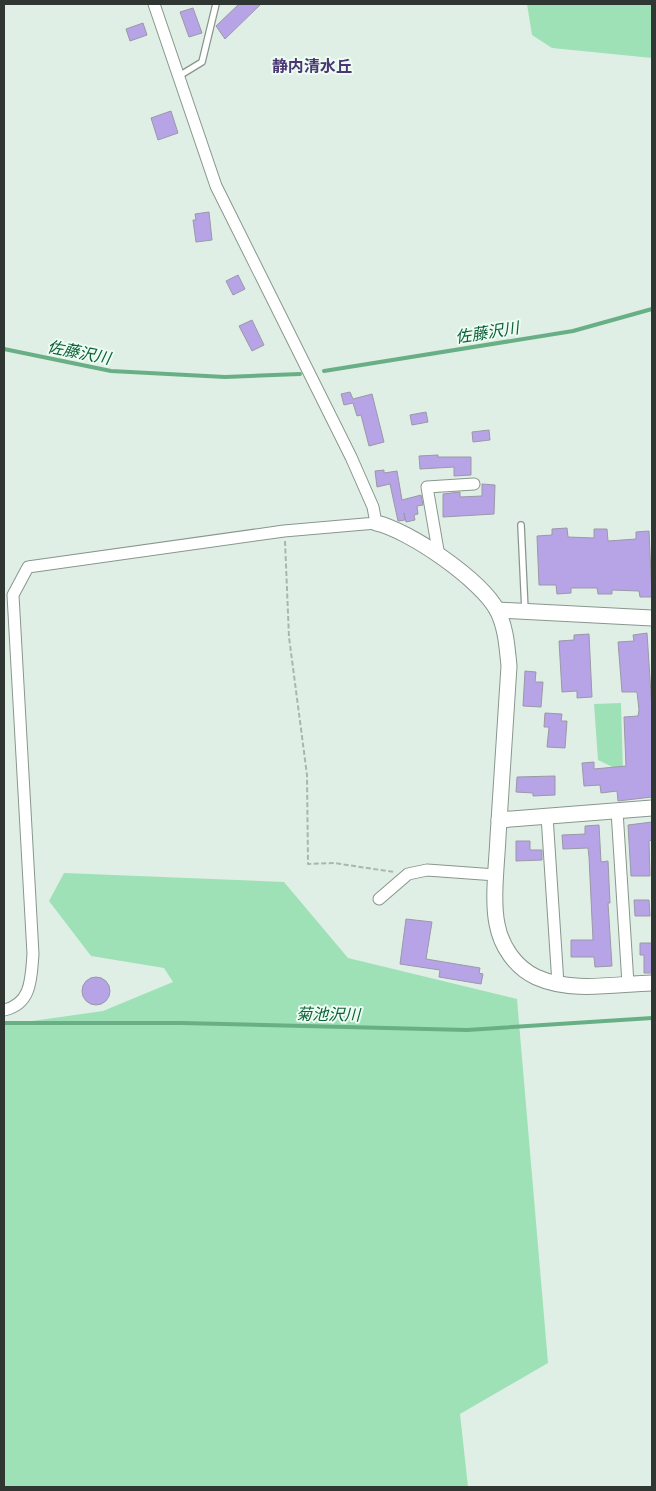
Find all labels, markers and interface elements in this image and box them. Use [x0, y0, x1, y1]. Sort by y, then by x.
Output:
district label: 静内清水丘 [272, 55, 352, 77]
water label: 佐藤沢川 [454, 316, 522, 348]
water label: 佐藤沢川 [45, 335, 114, 369]
water label: 菊池沢川 [296, 1002, 362, 1026]

